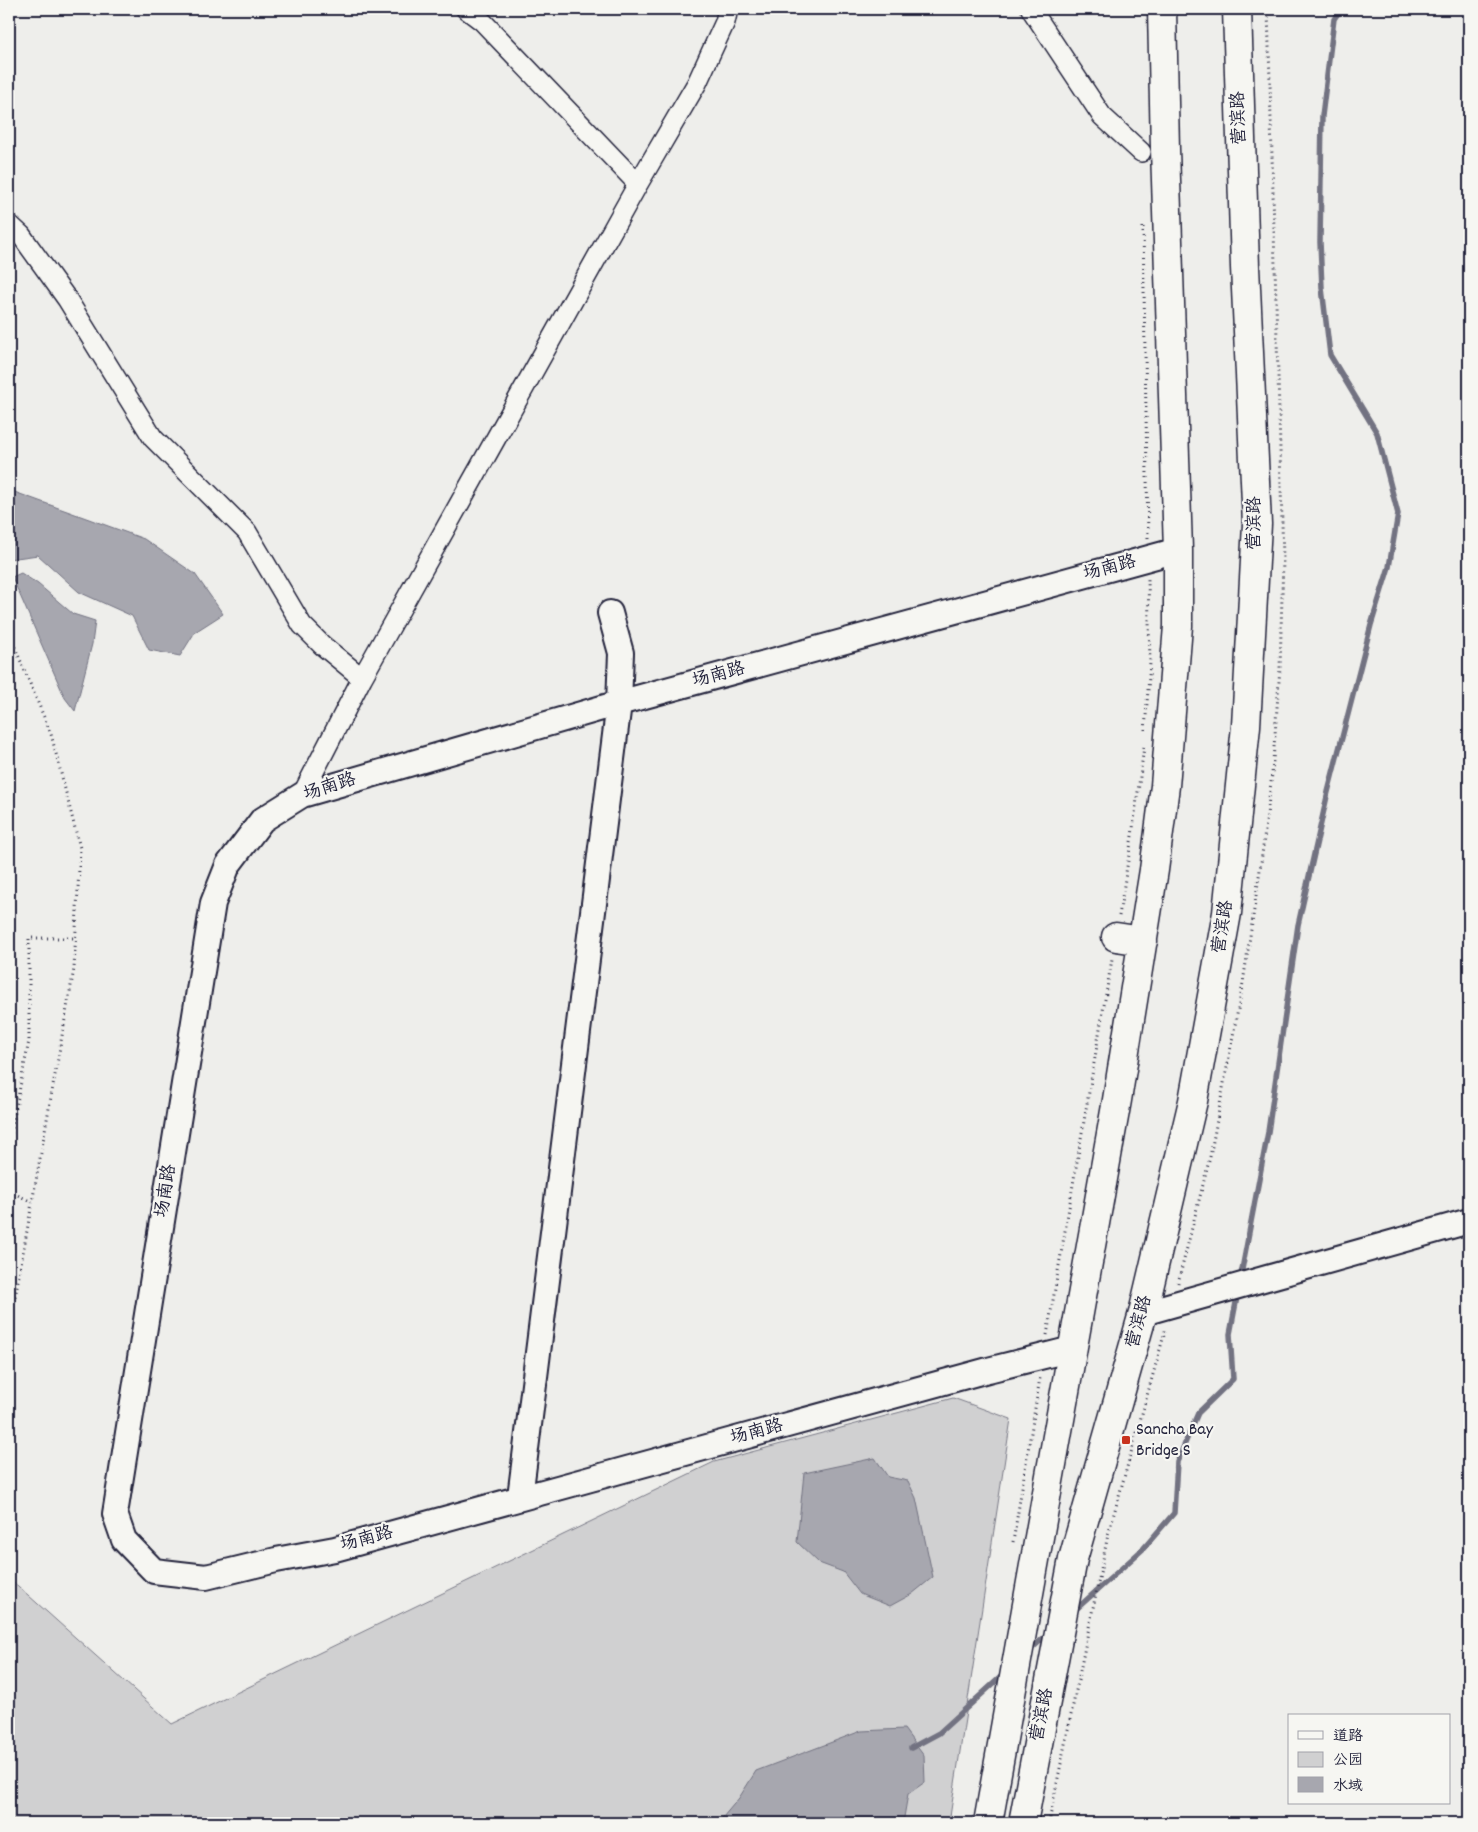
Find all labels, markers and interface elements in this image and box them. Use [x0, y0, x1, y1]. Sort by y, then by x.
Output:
street label: 营滨路 [1227, 91, 1253, 145]
street label: 营滨路 [1243, 496, 1268, 550]
street label: 场南路 [1081, 550, 1139, 588]
street label: 场南路 [690, 657, 748, 695]
street label: 场南路 [300, 768, 360, 808]
street label: 营滨路 [1207, 898, 1241, 956]
street label: 场南路 [150, 1162, 184, 1220]
street label: 营滨路 [1121, 1293, 1159, 1351]
street label: 场南路 [728, 1414, 786, 1452]
place label: Sancha Bay Bridge S [1136, 1418, 1214, 1464]
marker: Sancha Bay Bridge S [1120, 1434, 1132, 1446]
street label: 场南路 [338, 1521, 396, 1559]
street label: 营滨路 [1026, 1686, 1060, 1744]
legend [1288, 1714, 1450, 1804]
text: 道路 [1333, 1726, 1363, 1748]
text: 公园 [1333, 1750, 1363, 1772]
text: 水域 [1333, 1776, 1363, 1798]

